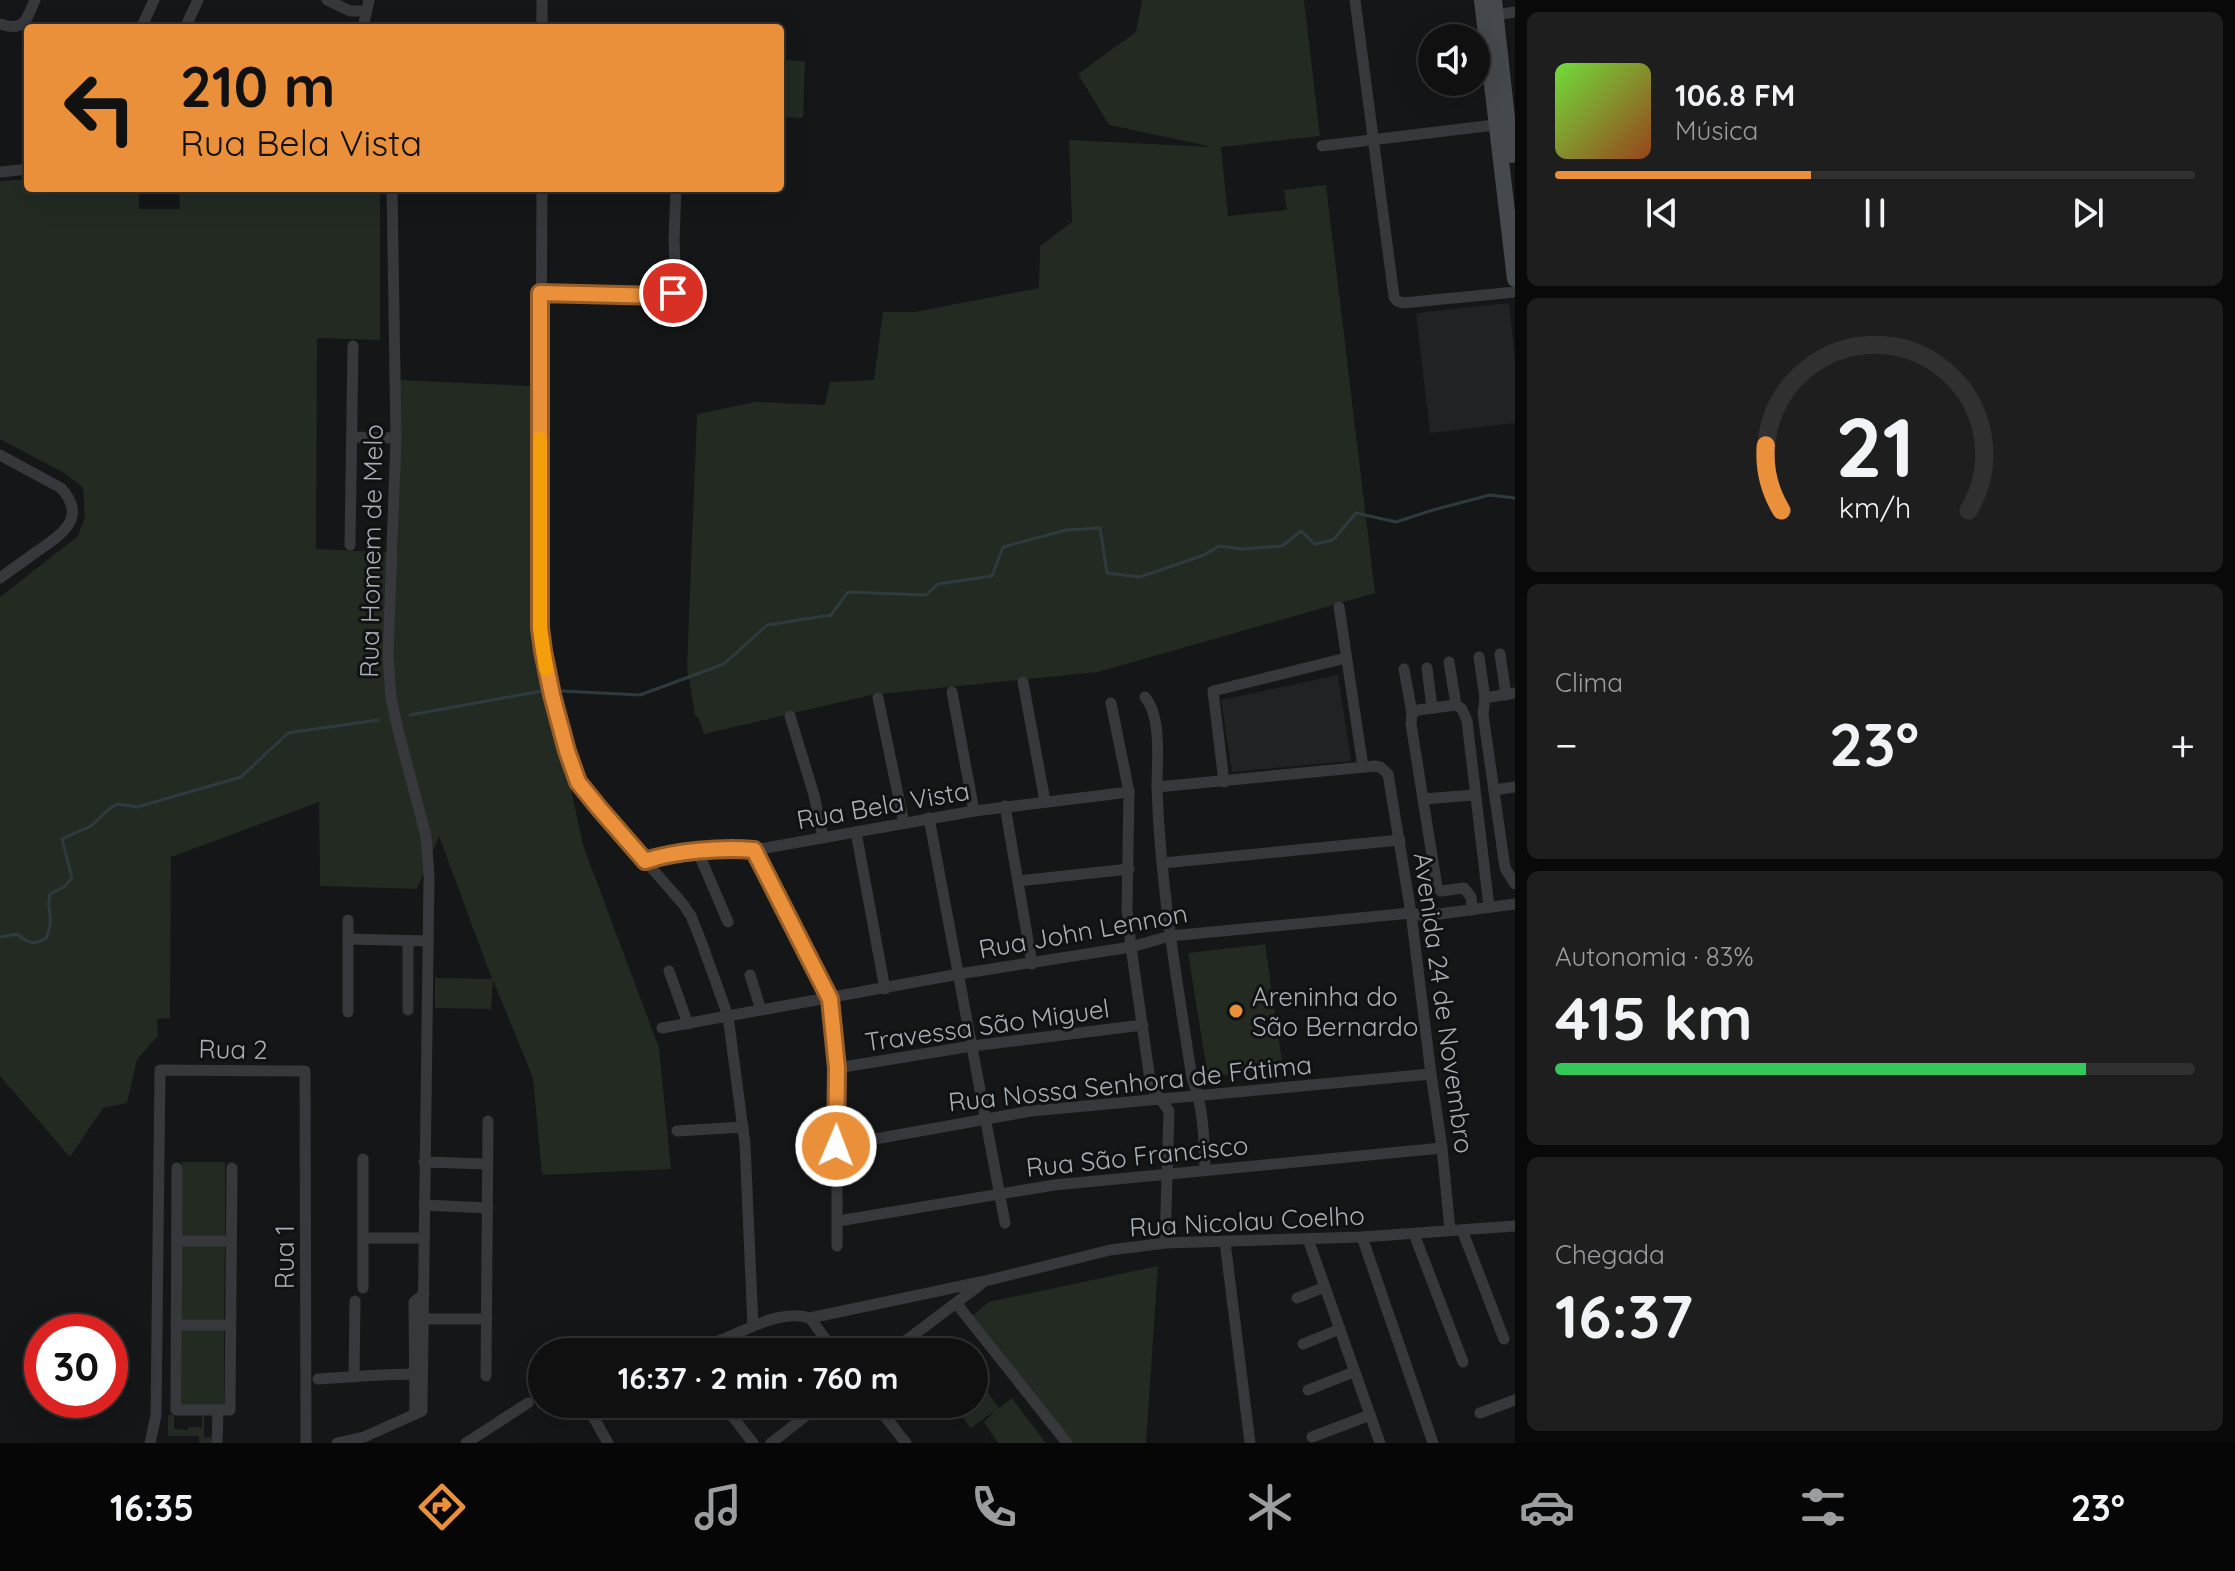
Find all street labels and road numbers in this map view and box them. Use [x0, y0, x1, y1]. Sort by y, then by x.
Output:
street label: Rua Homem de Melo [352, 424, 390, 678]
street label: Rua Bela Vista [794, 774, 972, 836]
street label: Avenida 24 de Novembro [1407, 850, 1481, 1156]
street label: Rua John Lennon [976, 896, 1190, 966]
street label: Travessa São Miguel [863, 991, 1111, 1059]
street label: Rua 2 [198, 1032, 268, 1066]
street label: Rua Nossa Senhora de Fátima [946, 1047, 1314, 1119]
street label: Rua São Francisco [1024, 1128, 1250, 1184]
street label: Rua Nicolau Coelho [1128, 1198, 1366, 1244]
street label: Rua 1 [268, 1225, 301, 1289]

